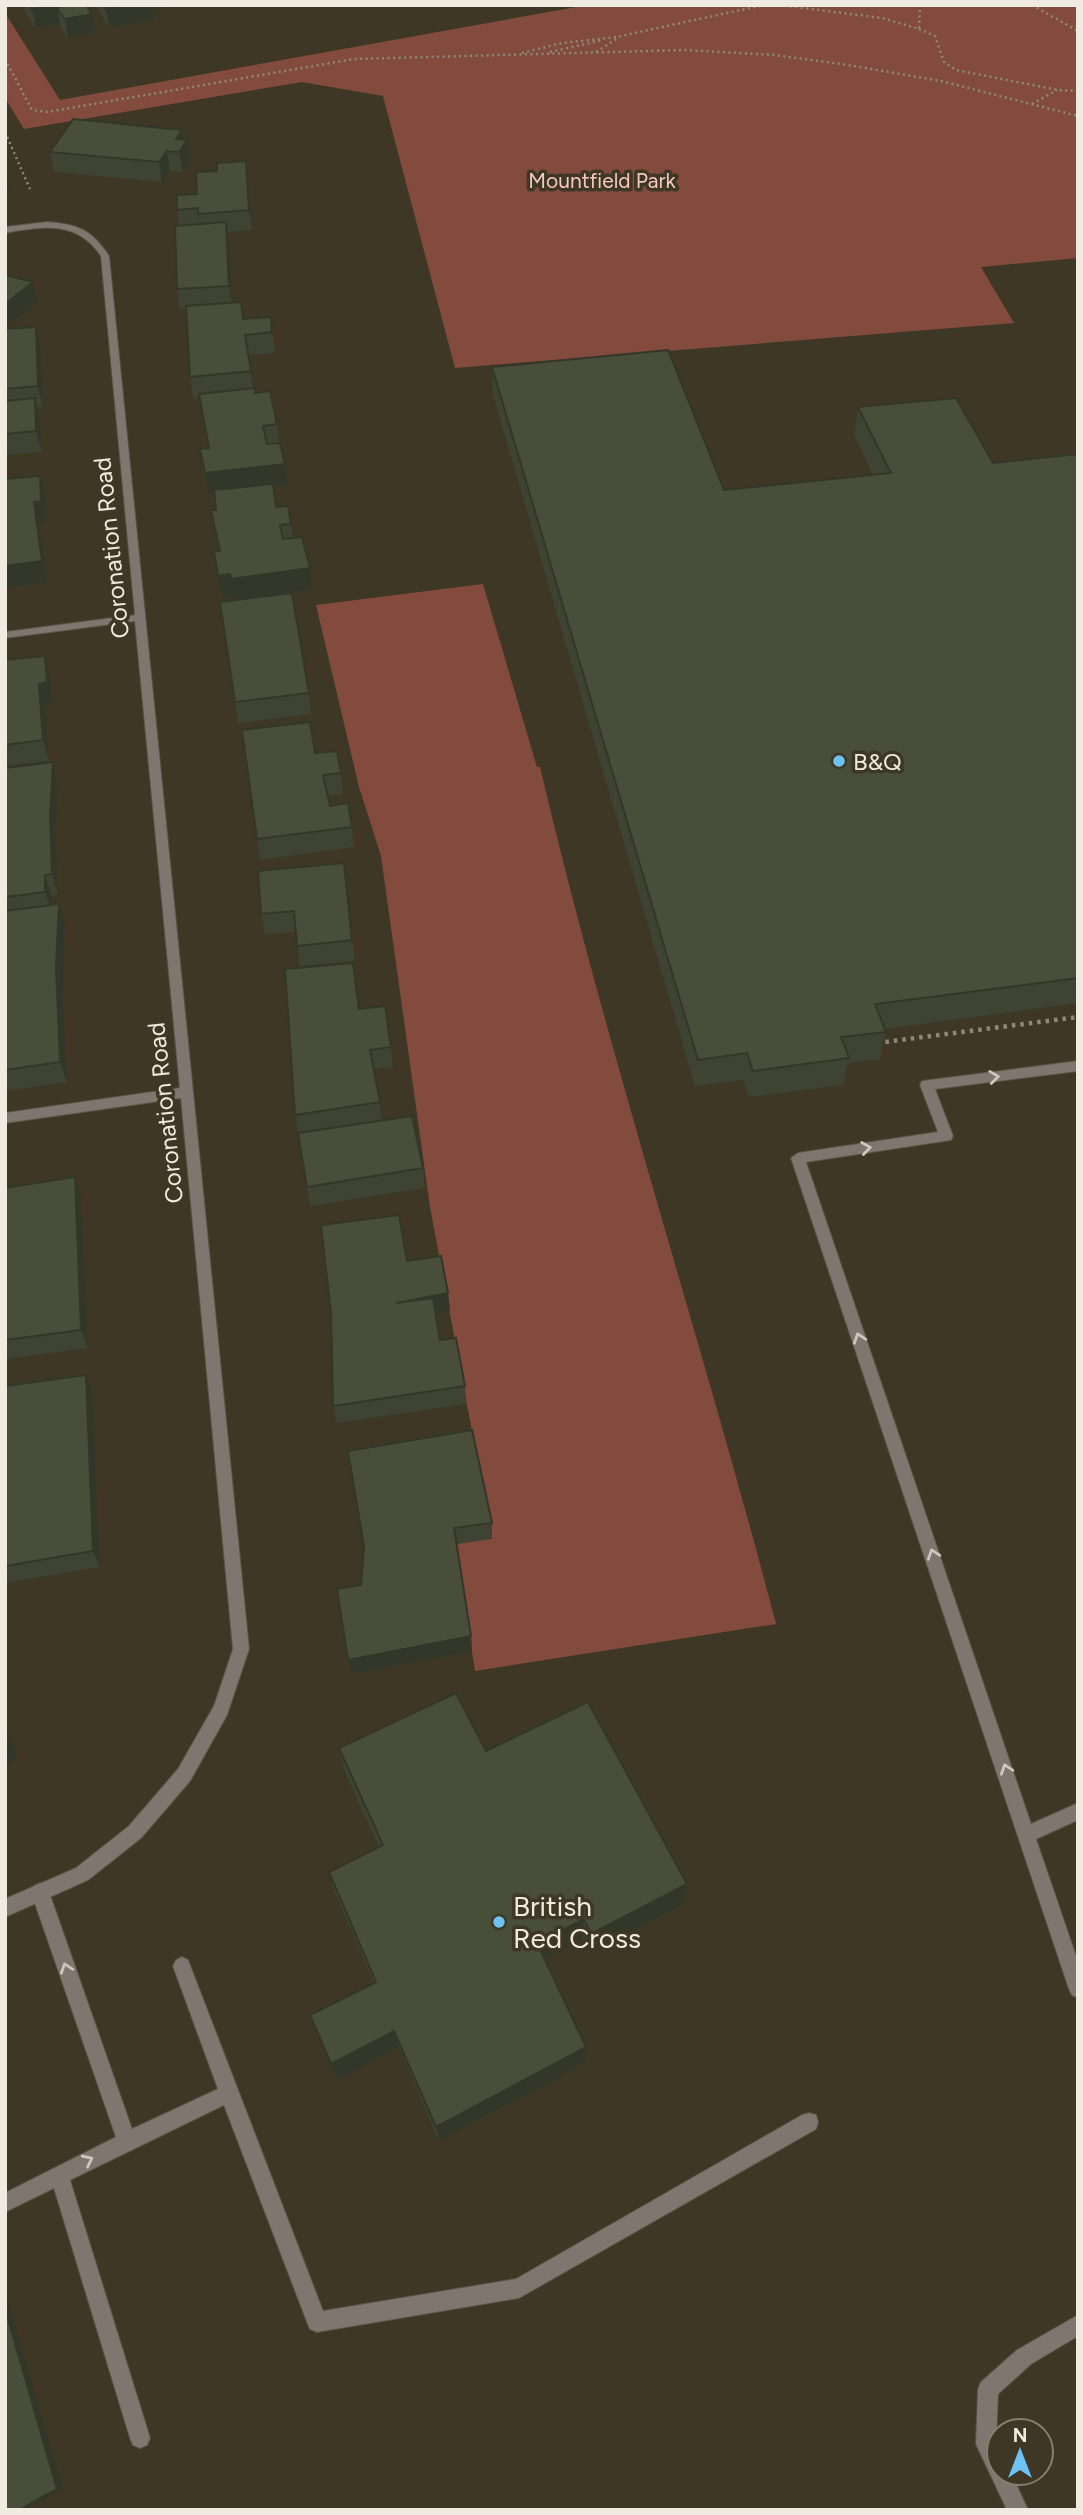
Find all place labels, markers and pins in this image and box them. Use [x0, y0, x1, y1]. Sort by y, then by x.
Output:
place label: B&Q [853, 747, 902, 776]
marker: B&Q [831, 753, 847, 769]
place label: British Red Cross [513, 1889, 641, 1955]
marker: British Red Cross [491, 1914, 507, 1930]

